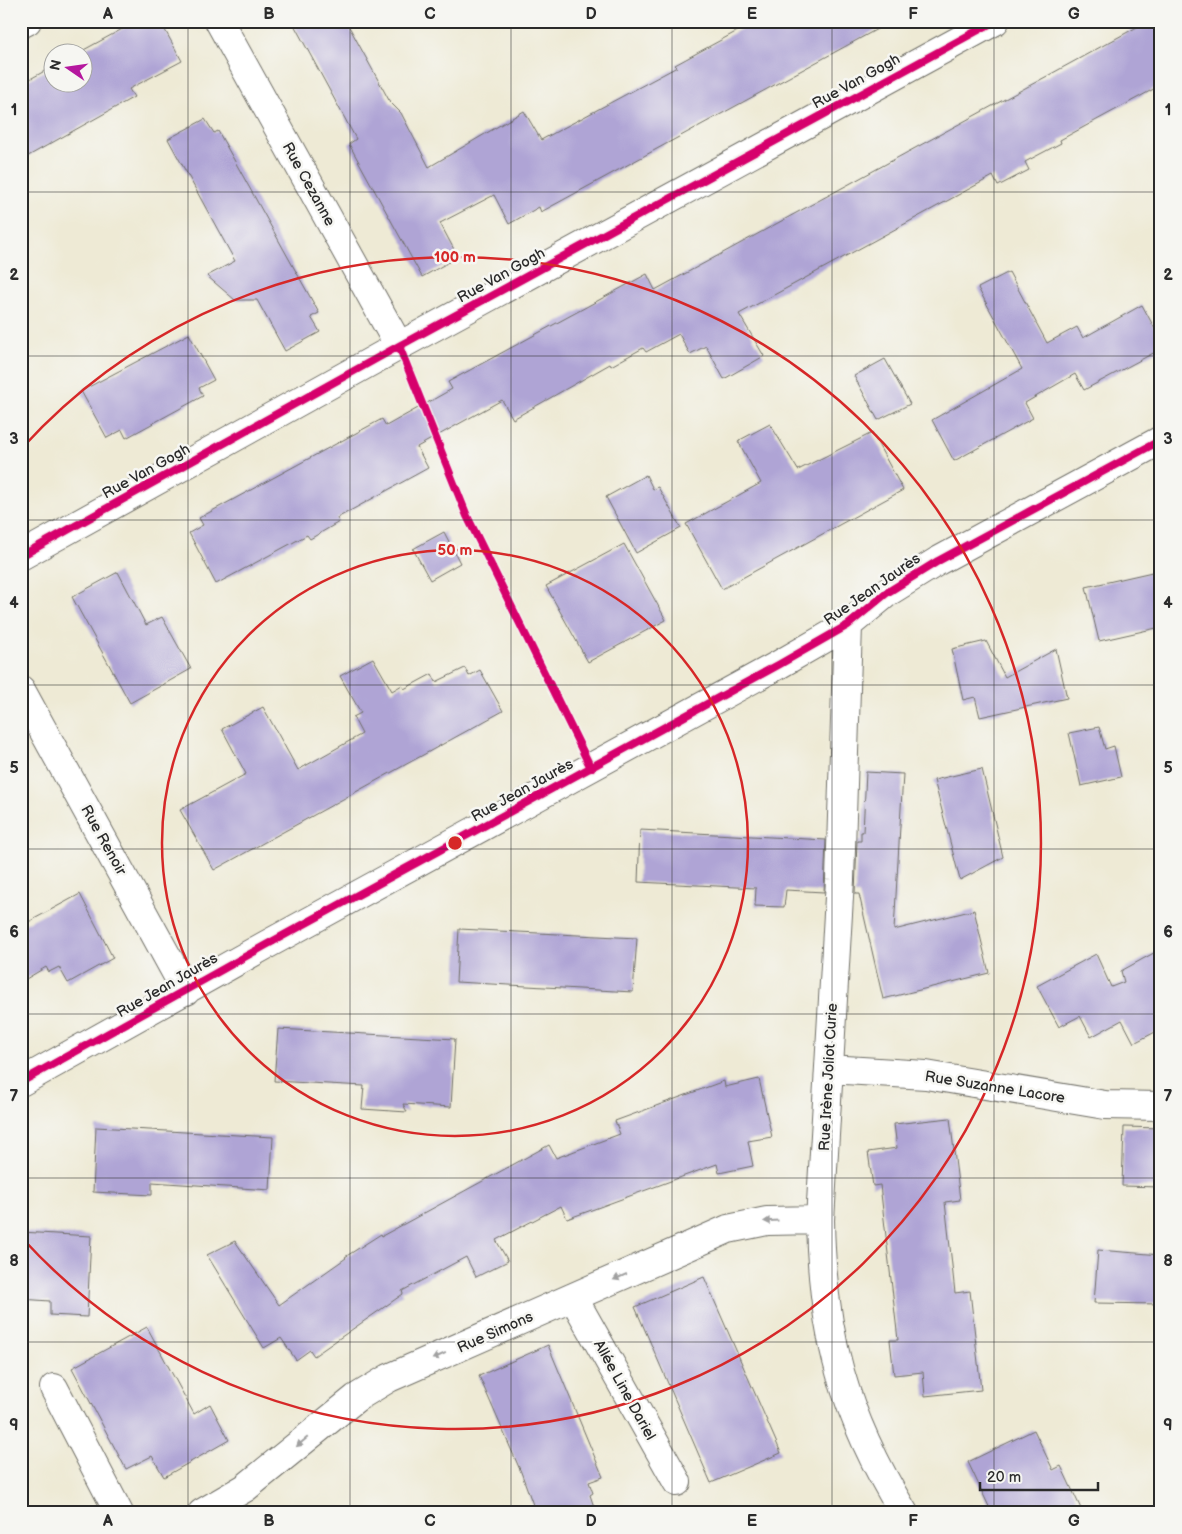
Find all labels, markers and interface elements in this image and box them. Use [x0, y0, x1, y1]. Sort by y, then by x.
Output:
text: A [102, 5, 113, 24]
text: B [263, 5, 275, 24]
text: C [424, 5, 436, 24]
text: D [585, 5, 597, 24]
text: E [747, 5, 757, 24]
text: F [908, 5, 918, 24]
text: G [1068, 5, 1080, 24]
north arrow [42, 42, 92, 92]
street label: Rue Van Gogh [809, 50, 903, 113]
text: N [46, 58, 65, 72]
text: 1 [11, 101, 17, 120]
text: 1 [1165, 101, 1171, 120]
street label: Rue Cezanne [278, 139, 339, 230]
street label: Rue Van Gogh [454, 244, 548, 307]
text: 100 m [434, 248, 476, 267]
text: 2 [9, 266, 19, 285]
text: 2 [1163, 266, 1173, 285]
text: 3 [9, 430, 19, 449]
text: 3 [1163, 430, 1173, 449]
street label: Rue Van Gogh [99, 440, 193, 503]
text: 50 m [438, 541, 473, 560]
street label: Rue Jean Jaurès [820, 549, 925, 630]
text: 4 [9, 594, 19, 613]
text: 4 [1163, 594, 1173, 613]
street label: Rue Jean Jaurès [468, 754, 577, 826]
text: 5 [9, 759, 19, 778]
text: 5 [1163, 759, 1173, 778]
street label: Rue Renoir [76, 802, 131, 879]
centre of rings [446, 834, 464, 852]
text: 6 [9, 923, 19, 942]
text: 6 [1163, 923, 1173, 942]
street label: Rue Jean Jaurès [113, 948, 222, 1022]
street label: Rue Irène Joliot Curie [815, 1002, 842, 1151]
street label: Rue Suzanne Lacore [923, 1067, 1066, 1108]
text: 7 [10, 1087, 19, 1106]
text: 7 [1164, 1087, 1173, 1106]
one-way arrow [763, 1218, 779, 1226]
text: 8 [9, 1252, 19, 1271]
text: 8 [1163, 1252, 1173, 1271]
one-way arrow [613, 1273, 627, 1281]
street label: Rue Simons [454, 1307, 537, 1358]
street label: Allée Line Dariel [589, 1337, 660, 1444]
one-way arrow [432, 1353, 446, 1361]
text: 9 [9, 1416, 19, 1435]
text: 9 [1163, 1416, 1173, 1435]
one-way arrow [296, 1436, 309, 1447]
scale bar [980, 1459, 1097, 1491]
text: 20 m [987, 1468, 1021, 1487]
text: A [102, 1512, 113, 1531]
text: B [263, 1512, 275, 1531]
text: C [424, 1512, 436, 1531]
text: D [585, 1512, 597, 1531]
text: E [747, 1512, 757, 1531]
text: F [908, 1512, 918, 1531]
text: G [1068, 1512, 1080, 1531]

